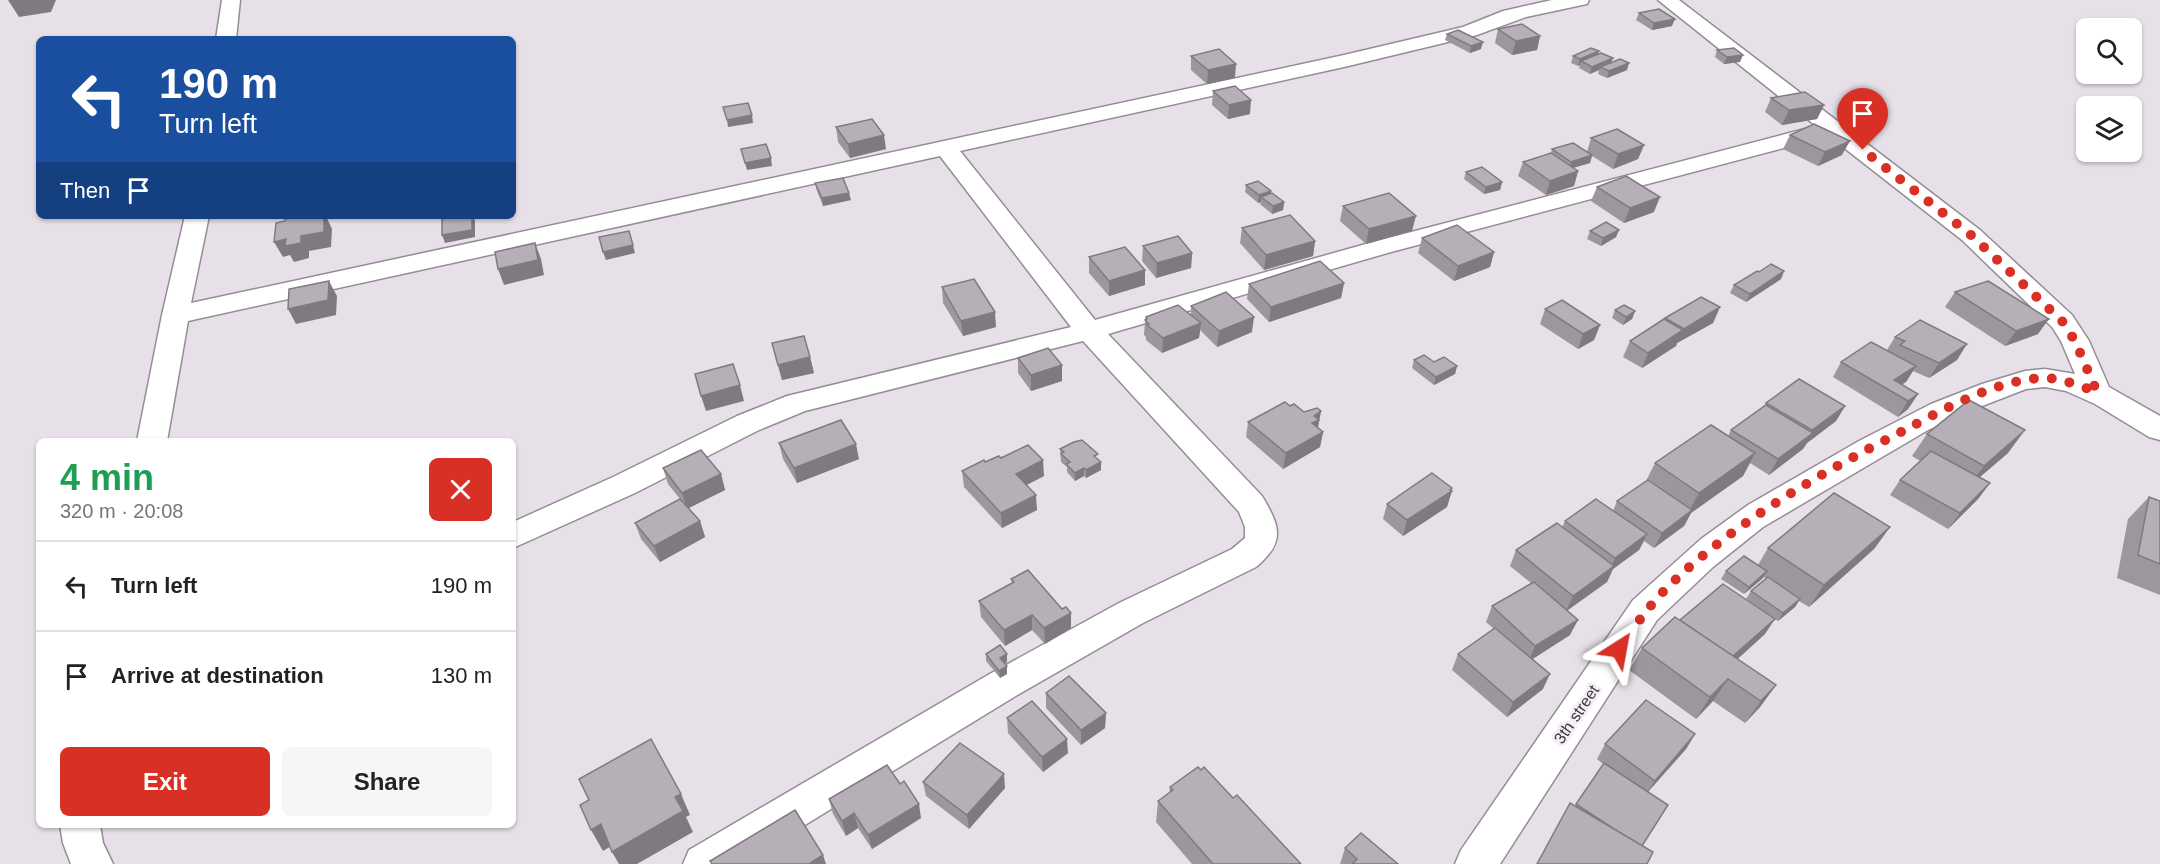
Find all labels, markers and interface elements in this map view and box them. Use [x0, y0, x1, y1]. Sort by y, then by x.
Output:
map controls [2076, 18, 2142, 162]
button: search [2076, 18, 2142, 84]
icon: left [60, 60, 138, 138]
text: 190 m [159, 60, 278, 107]
pin [1837, 88, 1888, 150]
button: layers [2076, 96, 2142, 162]
icon: arrive [1846, 97, 1879, 130]
text: Turn left [159, 109, 257, 139]
icon: arrive [122, 174, 155, 207]
text: Then [60, 178, 110, 203]
text: 4 min [60, 457, 154, 498]
button: close [429, 458, 492, 521]
text: 320 m · 20:08 [60, 500, 183, 522]
icon: left [60, 570, 93, 603]
text: Turn left [111, 573, 197, 598]
text: 190 m [431, 573, 492, 598]
position arrow [1587, 617, 1651, 681]
icon: arrive [60, 660, 93, 693]
text: Arrive at destination [111, 663, 324, 688]
text: 130 m [431, 663, 492, 688]
street label: 3th street [1551, 681, 1602, 747]
button: Exit [60, 747, 270, 816]
button: Share [282, 747, 492, 816]

